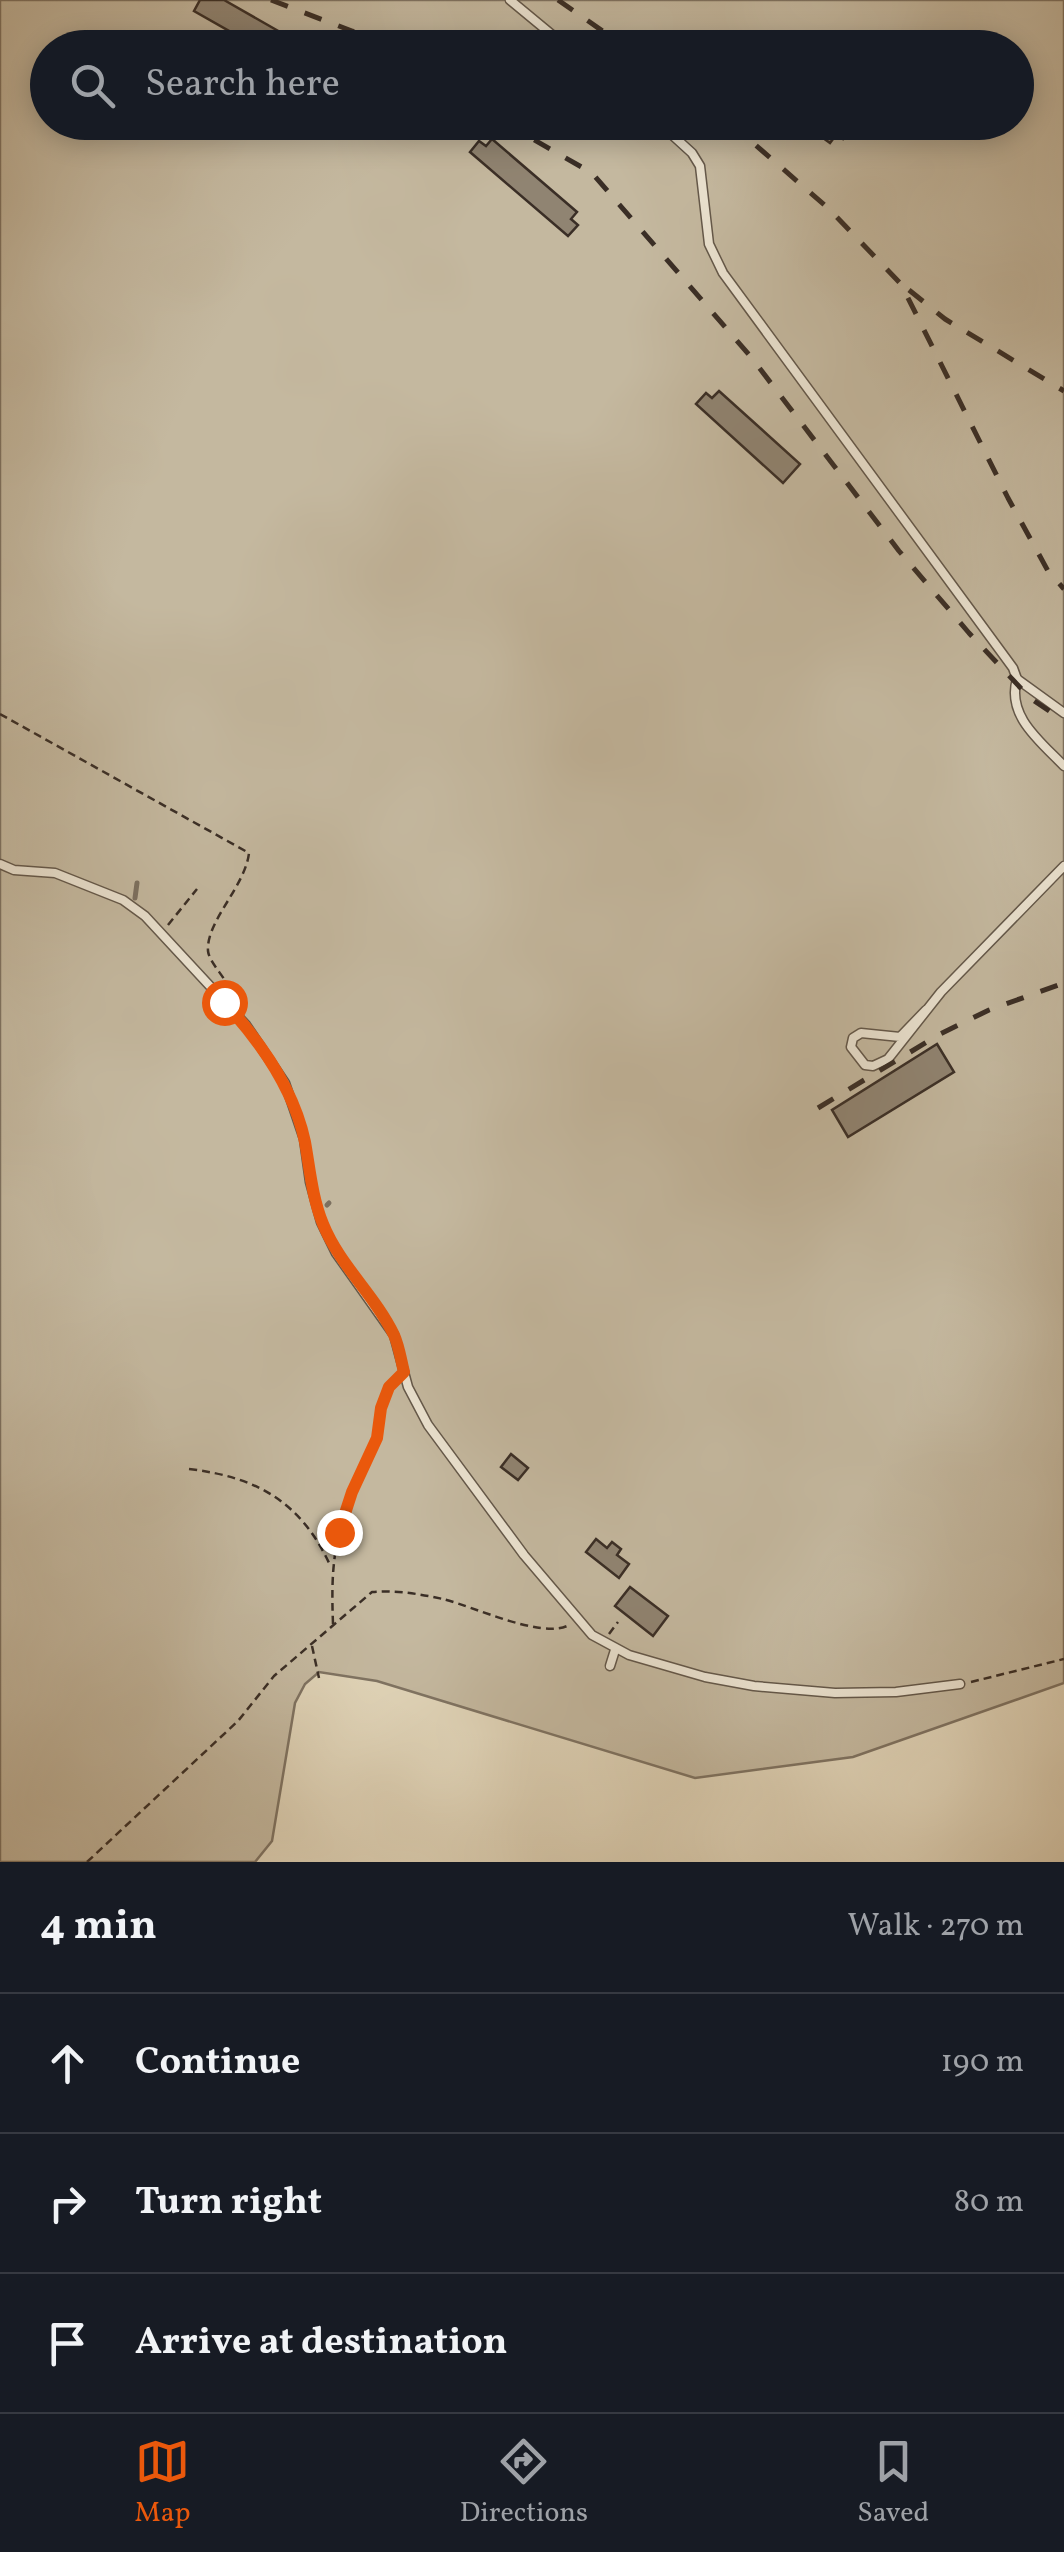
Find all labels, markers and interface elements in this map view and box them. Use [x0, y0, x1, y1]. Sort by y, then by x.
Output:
search box [30, 30, 1034, 140]
icon: search [65, 58, 120, 113]
text: Search here [145, 59, 340, 112]
route start [202, 980, 248, 1026]
route end [317, 1510, 363, 1556]
text: 4 min [40, 1898, 157, 1957]
text: Walk · 270 m [848, 1905, 1024, 1949]
icon: ahead [40, 2036, 95, 2091]
text: Continue [135, 2037, 300, 2090]
text: 190 m [940, 2041, 1024, 2085]
icon: right [40, 2176, 95, 2231]
text: Turn right [135, 2177, 322, 2230]
text: 80 m [954, 2181, 1024, 2225]
icon: arrive [40, 2316, 95, 2371]
text: Arrive at destination [135, 2317, 508, 2370]
tab: Map [135, 2434, 191, 2533]
tab: Directions [460, 2434, 588, 2533]
tab: Saved [857, 2434, 929, 2533]

